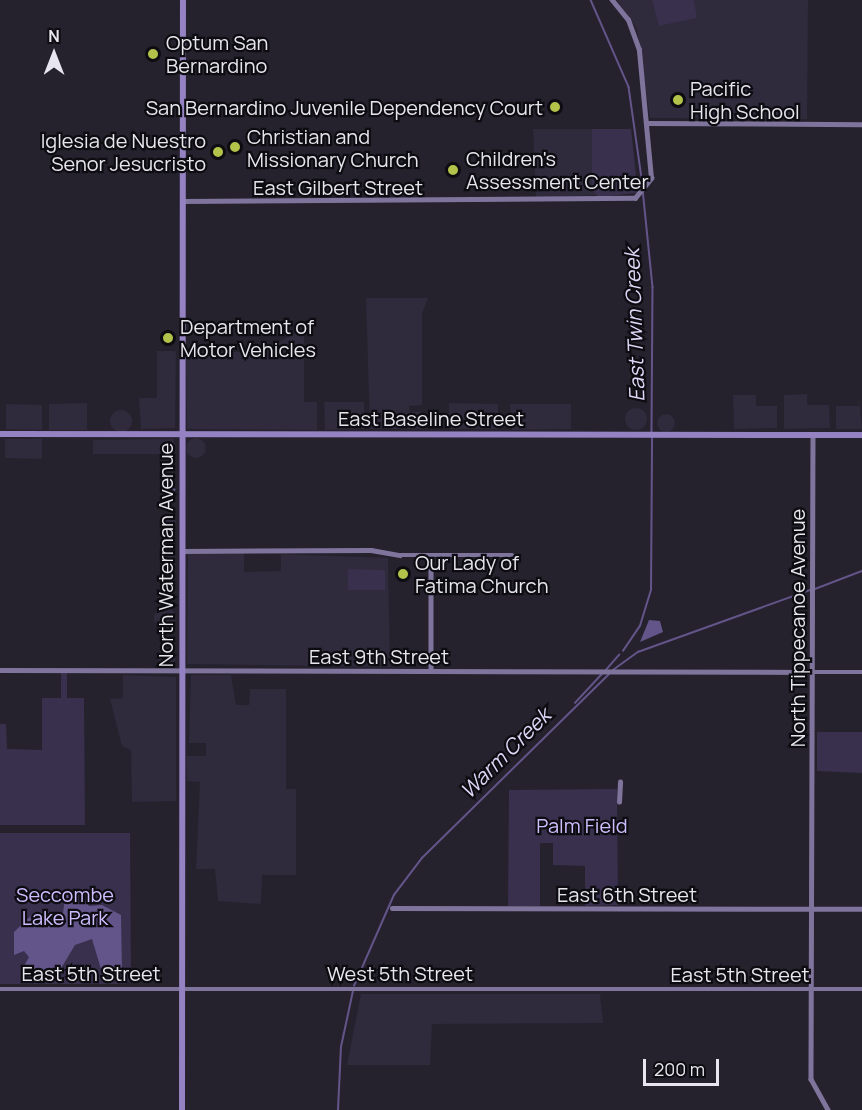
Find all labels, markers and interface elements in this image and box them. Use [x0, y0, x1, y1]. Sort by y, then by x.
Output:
north arrow [24, 24, 84, 84]
text: N [48, 25, 60, 47]
place label: Optum San Bernardino [166, 30, 268, 77]
marker: Optum San Bernardino [144, 45, 162, 63]
place label: Pacific High School [690, 77, 800, 124]
marker: Pacific High School [671, 93, 685, 107]
place label: San Bernardino Juvenile Dependency Court [146, 95, 543, 119]
marker: San Bernardino Juvenile Dependency Court [548, 100, 562, 114]
place label: Christian and Missionary Church [247, 124, 419, 171]
place label: Iglesia de Nuestro Senor Jesucristo [41, 128, 206, 175]
marker: Christian and Missionary Church [228, 140, 242, 154]
marker: Iglesia de Nuestro Senor Jesucristo [211, 145, 225, 159]
place label: Children's Assessment Center [466, 146, 649, 193]
marker: Children's Assessment Center [444, 161, 462, 179]
street label: East Gilbert Street [253, 175, 423, 199]
water label: East Twin Creek [619, 248, 649, 402]
place label: Department of Motor Vehicles [180, 314, 316, 361]
marker: Department of Motor Vehicles [161, 331, 175, 345]
street label: East Baseline Street [338, 406, 524, 430]
street label: North Waterman Avenue [153, 443, 177, 667]
street label: North Tippecanoe Avenue [785, 509, 809, 747]
place label: Our Lady of Fatima Church [415, 550, 549, 597]
marker: Our Lady of Fatima Church [396, 567, 410, 581]
street label: East 9th Street [309, 644, 449, 668]
water label: Warm Creek [455, 703, 555, 803]
park label: Palm Field [536, 813, 628, 837]
street label: East 6th Street [557, 882, 697, 906]
park label: Seccombe Lake Park [16, 883, 114, 930]
street label: East 5th Street [21, 961, 161, 985]
street label: West 5th Street [327, 961, 473, 985]
street label: East 5th Street [670, 962, 810, 986]
scale bar [646, 1047, 722, 1085]
text: 200 m [654, 1057, 705, 1081]

